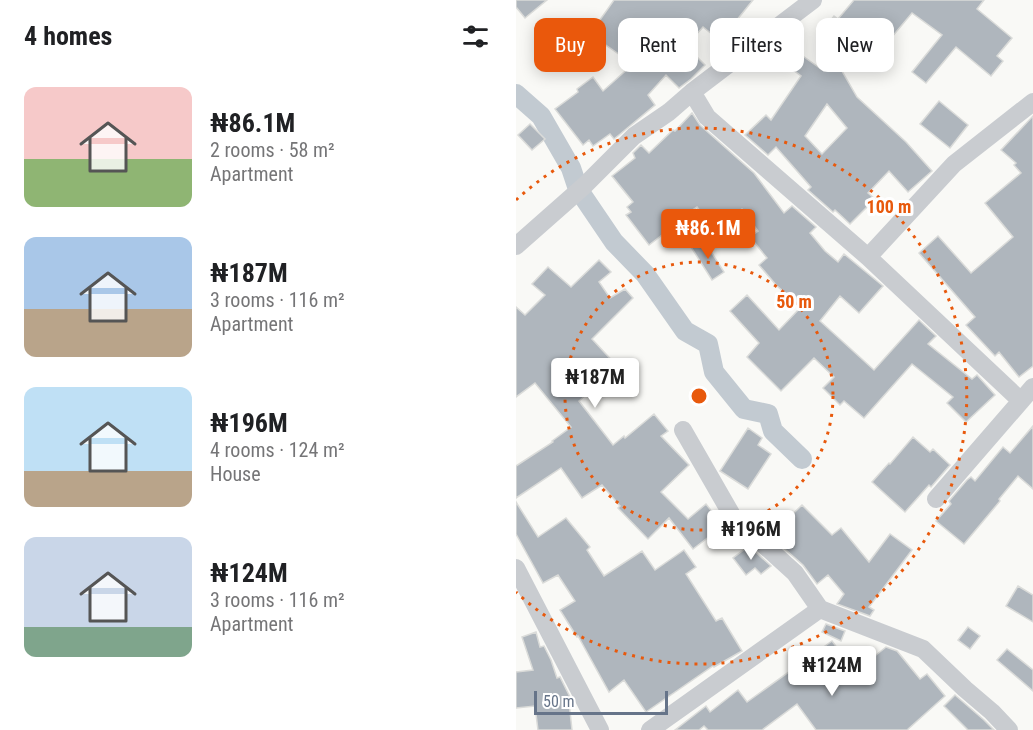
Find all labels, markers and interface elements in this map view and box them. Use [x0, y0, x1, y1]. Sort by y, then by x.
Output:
chip: Buy [534, 18, 606, 72]
chip: Rent [618, 18, 698, 72]
chip: Filters [710, 18, 804, 72]
chip: New [816, 18, 894, 72]
icon: filters [459, 20, 492, 53]
text: 4 homes [24, 21, 112, 51]
text: ₦86.1M [210, 108, 295, 138]
icon: home [72, 111, 144, 183]
text: 2 rooms · 58 m² [210, 138, 335, 162]
text: Apartment [210, 162, 294, 186]
text: 100 m [867, 196, 911, 217]
pin: ₦86.1M [659, 209, 757, 260]
text: ₦86.1M [675, 216, 741, 240]
text: ₦187M [210, 258, 288, 288]
icon: home [72, 261, 144, 333]
text: 3 rooms · 116 m² [210, 288, 345, 312]
text: 50 m [776, 291, 812, 312]
text: Apartment [210, 312, 294, 336]
pin: ₦187M [553, 358, 637, 409]
text: ₦187M [565, 365, 625, 389]
centre of rings [689, 386, 709, 406]
text: ₦196M [210, 408, 288, 438]
icon: home [72, 411, 144, 483]
text: 4 rooms · 124 m² [210, 438, 345, 462]
text: House [210, 462, 261, 486]
pin: ₦196M [709, 510, 793, 561]
text: ₦196M [721, 517, 781, 541]
text: ₦124M [210, 558, 288, 588]
icon: home [72, 561, 144, 633]
text: 3 rooms · 116 m² [210, 588, 345, 612]
text: Apartment [210, 612, 294, 636]
pin: ₦124M [790, 646, 874, 697]
text: ₦124M [802, 653, 862, 677]
scale bar [534, 688, 668, 716]
text: 50 m [543, 692, 575, 711]

